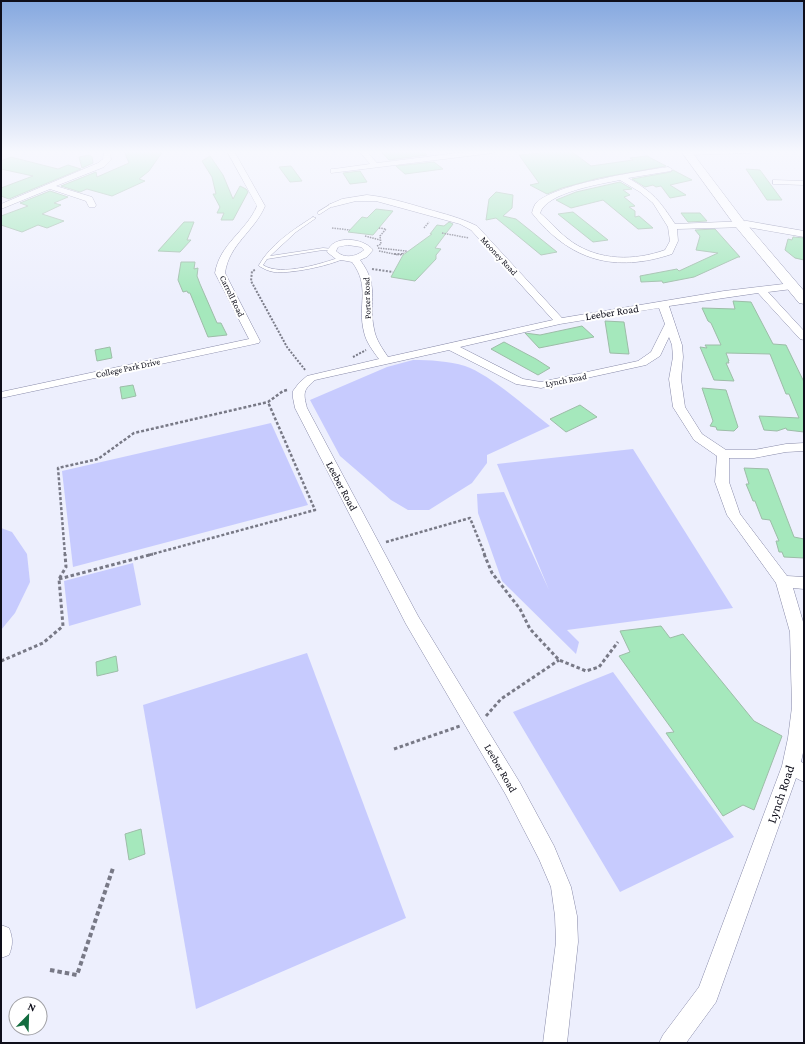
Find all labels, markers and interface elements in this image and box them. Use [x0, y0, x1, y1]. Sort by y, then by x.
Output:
street label: Mooney Road [479, 235, 520, 278]
street label: Carroll Road [218, 274, 246, 319]
street label: Porter Road [361, 277, 373, 319]
street label: Leeber Road [584, 302, 640, 322]
street label: College Park Drive [95, 356, 161, 380]
street label: Lynch Road [545, 371, 588, 389]
street label: Leeber Road [324, 459, 360, 513]
street label: Leeber Road [482, 742, 520, 794]
street label: Lynch Road [764, 763, 797, 825]
north arrow [8, 996, 48, 1036]
text: N [26, 1000, 38, 1014]

